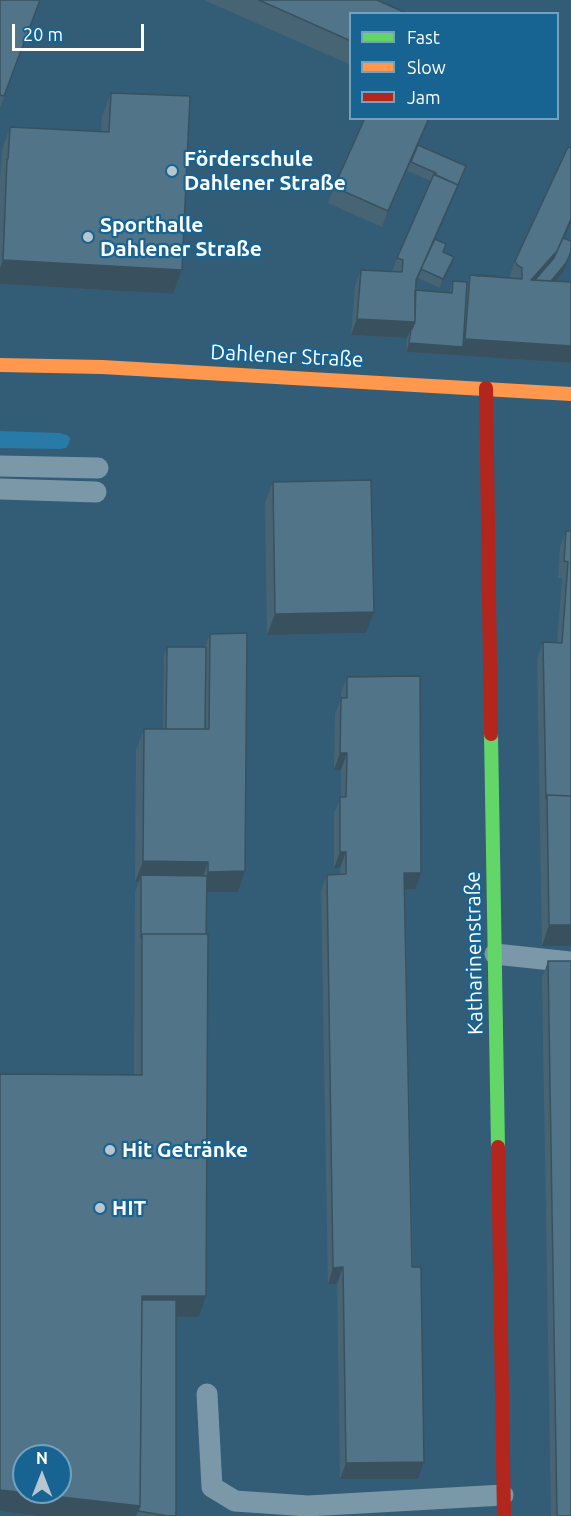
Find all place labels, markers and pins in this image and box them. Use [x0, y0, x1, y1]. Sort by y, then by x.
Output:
place label: Förderschule Dahlener Straße [184, 146, 346, 196]
marker: Förderschule Dahlener Straße [165, 164, 179, 178]
place label: Sporthalle Dahlener Straße [100, 212, 262, 262]
marker: Sporthalle Dahlener Straße [81, 230, 95, 244]
place label: Hit Getränke [122, 1137, 248, 1163]
marker: Hit Getränke [103, 1143, 117, 1157]
place label: HIT [112, 1195, 146, 1221]
marker: HIT [93, 1201, 107, 1215]

